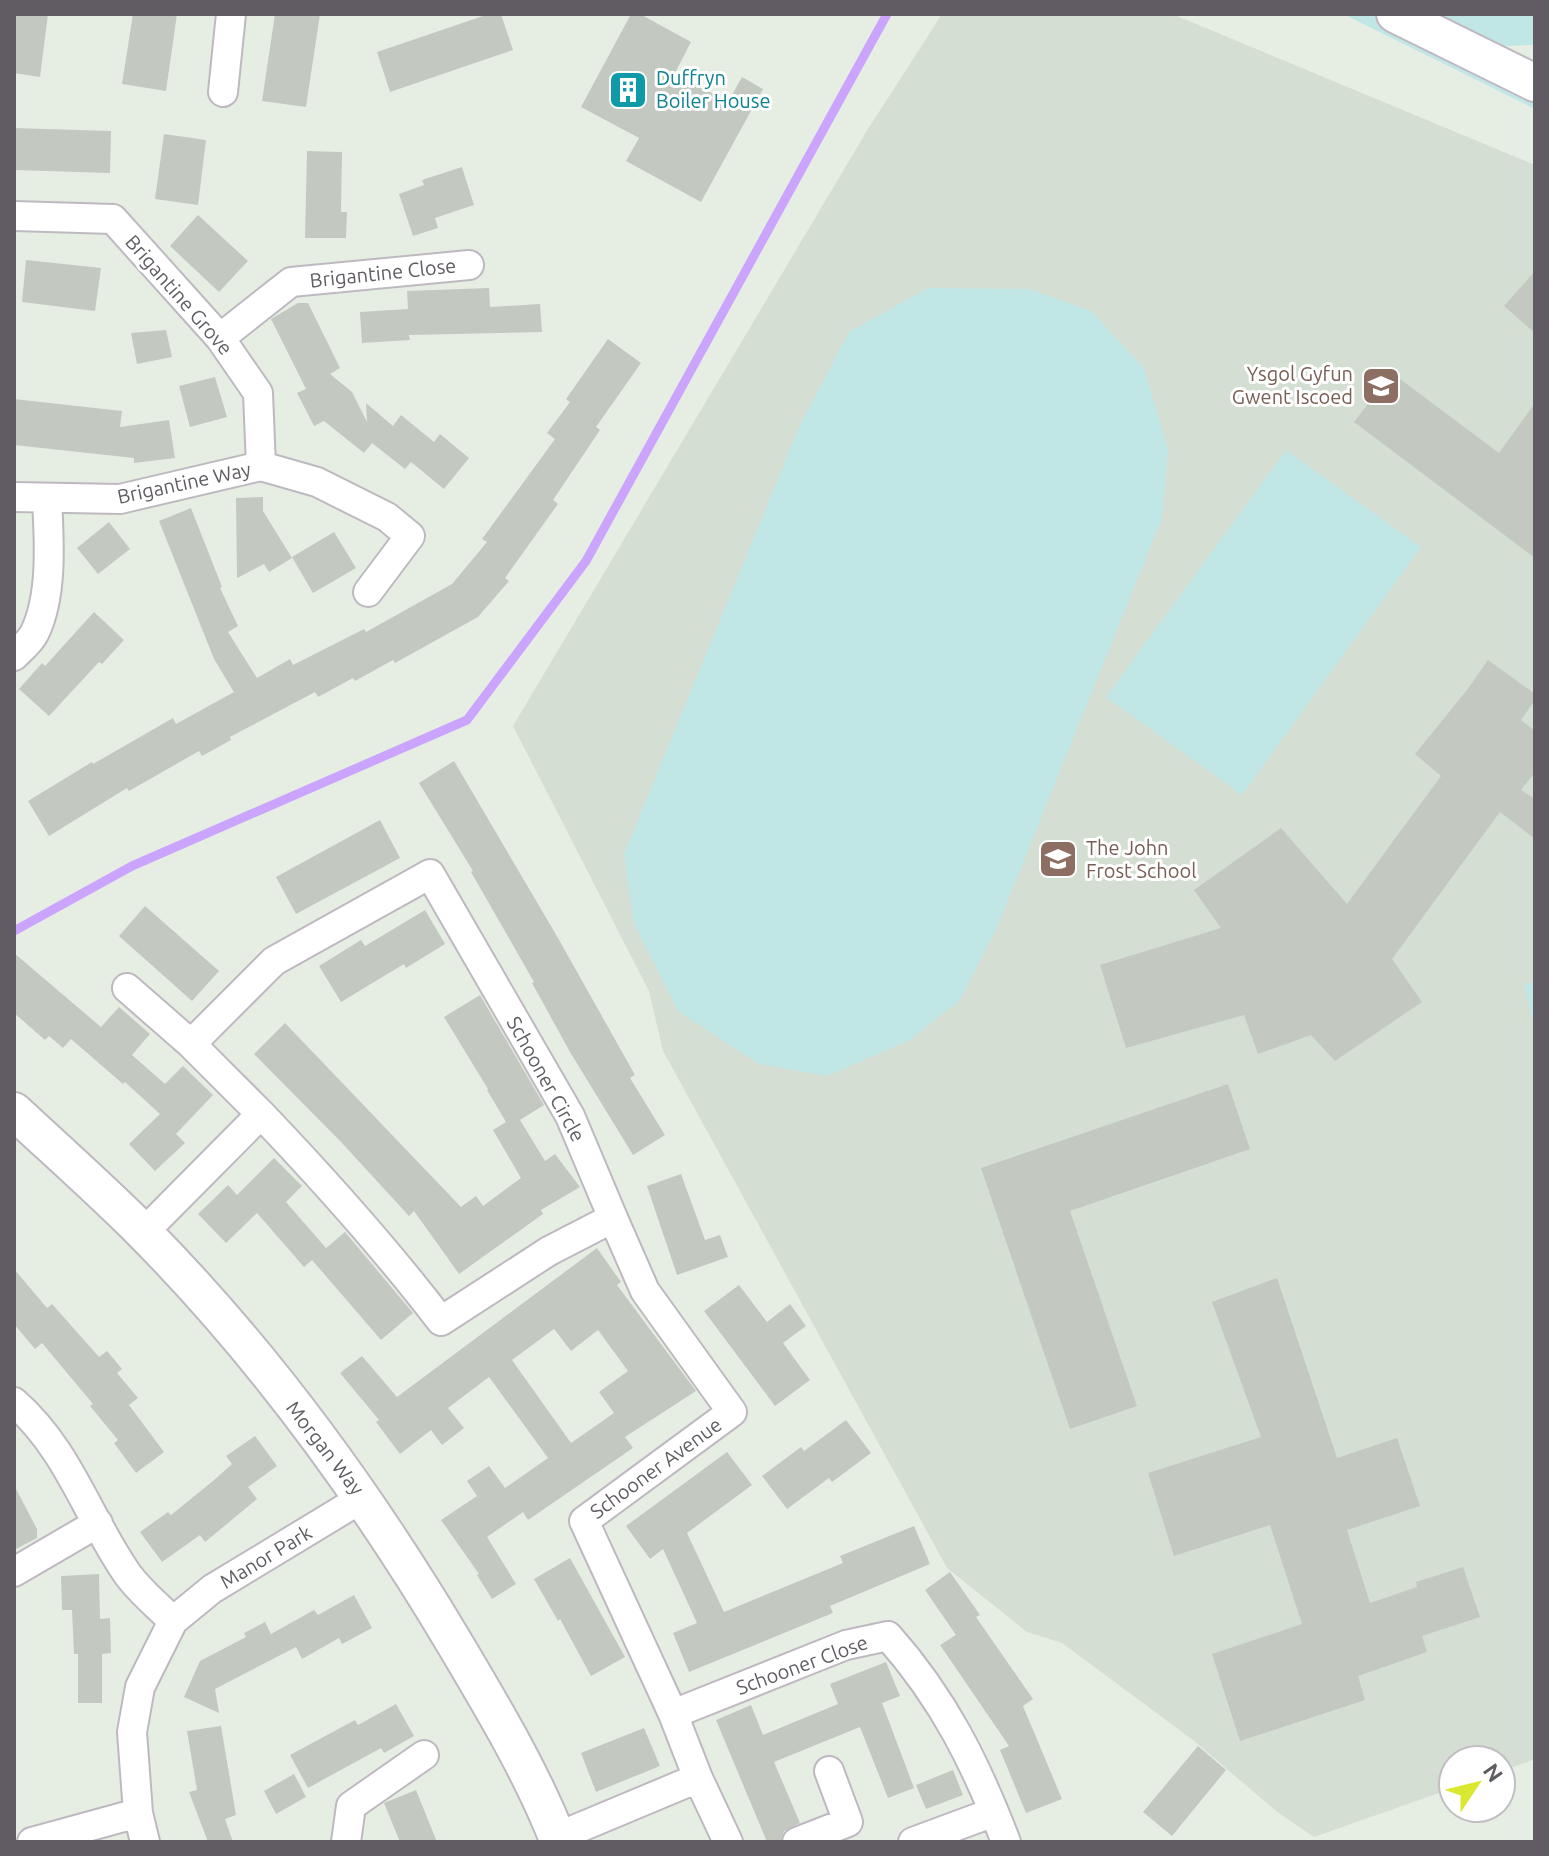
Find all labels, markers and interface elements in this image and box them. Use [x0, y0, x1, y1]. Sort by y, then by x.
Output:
place label: Duffryn Boiler House [656, 66, 770, 112]
building icon: Duffryn Boiler House [607, 69, 649, 111]
street label: Brigantine Grove [121, 230, 238, 359]
street label: Brigantine Close [309, 253, 457, 292]
place label: Ysgol Gyfun Gwent Iscoed [1232, 362, 1353, 408]
school or university icon: Ysgol Gyfun Gwent Iscoed [1360, 365, 1402, 407]
street label: Brigantine Way [115, 457, 253, 508]
place label: The John Frost School [1086, 836, 1196, 882]
school or university icon: The John Frost School [1037, 838, 1079, 880]
street label: Schooner Circle [503, 1012, 590, 1145]
street label: Morgan Way [282, 1396, 369, 1499]
street label: Schooner Avenue [586, 1412, 726, 1523]
street label: Manor Park [216, 1520, 316, 1593]
street label: Schooner Close [733, 1630, 871, 1699]
north arrow [1437, 1744, 1517, 1824]
text: N [1479, 1758, 1509, 1786]

